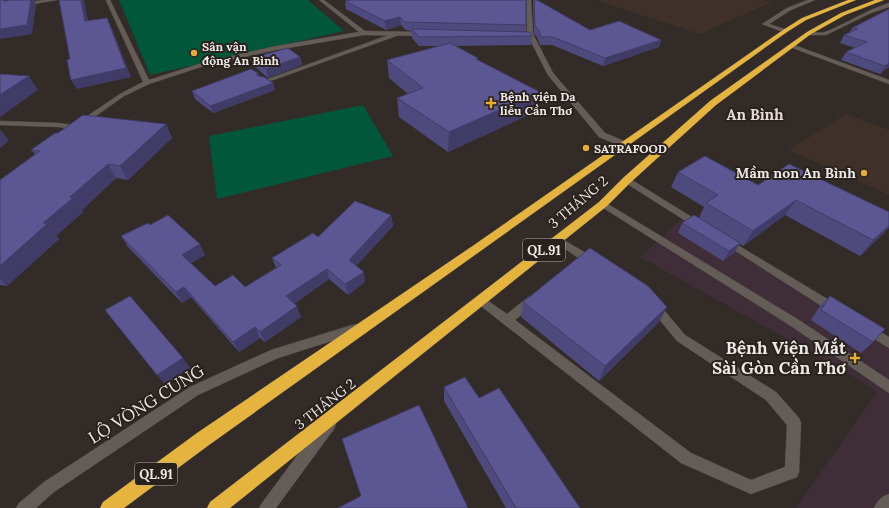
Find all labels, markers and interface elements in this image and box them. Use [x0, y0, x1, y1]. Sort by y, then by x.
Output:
place label: Sân vận động An Bình [202, 39, 280, 68]
marker: Sân vận động An Bình [189, 48, 199, 58]
place label: Bệnh viện Da liễu Cần Thơ [500, 89, 576, 118]
marker: Bệnh viện Da liễu Cần Thơ [485, 97, 497, 109]
district label: An Bình [727, 105, 784, 124]
place label: SATRAFOOD [594, 141, 667, 156]
marker: SATRAFOOD [581, 143, 591, 153]
place label: Mầm non An Bình [736, 164, 856, 182]
marker: Mầm non An Bình [859, 168, 869, 178]
street label: 3 THÁNG 2 [544, 172, 612, 232]
road number: QL.91 [523, 239, 565, 261]
place label: Bệnh Viện Mắt Sài Gòn Cần Thơ [712, 337, 847, 379]
marker: Bệnh Viện Mắt Sài Gòn Cần Thơ [849, 352, 861, 364]
street label: LỘ VÒNG CUNG [84, 359, 208, 449]
street label: 3 THÁNG 2 [291, 375, 359, 433]
road number: QL.91 [135, 463, 177, 485]

